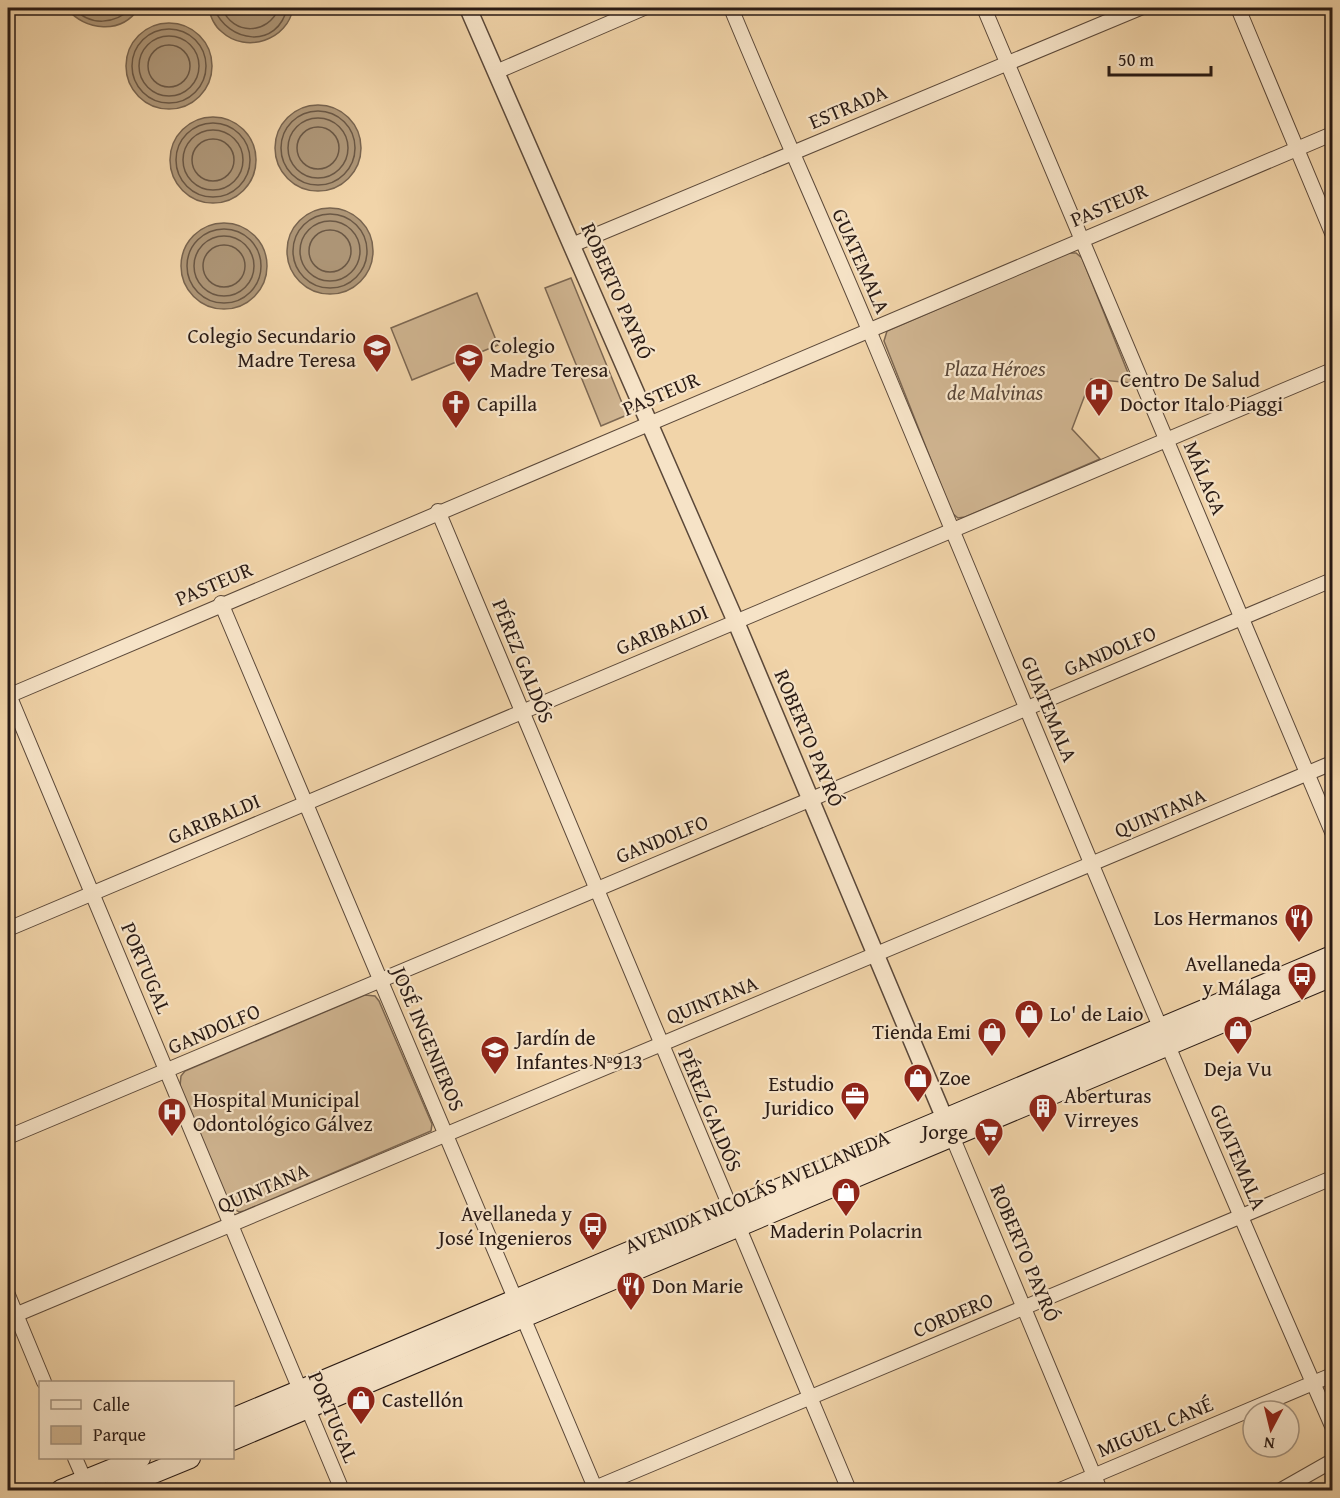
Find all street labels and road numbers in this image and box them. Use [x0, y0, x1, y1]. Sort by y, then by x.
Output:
street label: ESTRADA [804, 76, 892, 137]
street label: PASTEUR [1065, 174, 1153, 235]
street label: GUATEMALA [824, 203, 899, 319]
street label: ROBERTO PAYRÓ [573, 218, 661, 364]
street label: PASTEUR [617, 363, 705, 424]
street label: MÁLAGA [1176, 436, 1235, 520]
street label: PASTEUR [170, 553, 258, 614]
street label: PÉREZ GALDÓS [484, 594, 562, 728]
street label: GARIBALDI [611, 596, 713, 663]
street label: GANDOLFO [1059, 617, 1161, 684]
street label: GUATEMALA [1013, 651, 1086, 767]
street label: ROBERTO PAYRÓ [767, 664, 852, 811]
street label: QUINTANA [1109, 779, 1211, 846]
street label: GARIBALDI [163, 785, 265, 852]
street label: GANDOLFO [611, 806, 713, 871]
street label: PORTUGAL [113, 917, 180, 1018]
street label: JOSÉ INGENIEROS [383, 959, 473, 1116]
street label: QUINTANA [661, 967, 763, 1032]
street label: GANDOLFO [163, 995, 265, 1062]
street label: PÉREZ GALDÓS [671, 1043, 750, 1176]
street label: GUATEMALA [1202, 1099, 1275, 1215]
street label: AVENIDA NICOLÁS AVELLANEDA [619, 1121, 894, 1262]
street label: QUINTANA [212, 1154, 314, 1221]
street label: ROBERTO PAYRÓ [983, 1179, 1068, 1326]
street label: CORDERO [908, 1284, 998, 1345]
street label: PORTUGAL [300, 1366, 367, 1467]
street label: MIGUEL CANÉ [1092, 1388, 1218, 1465]

